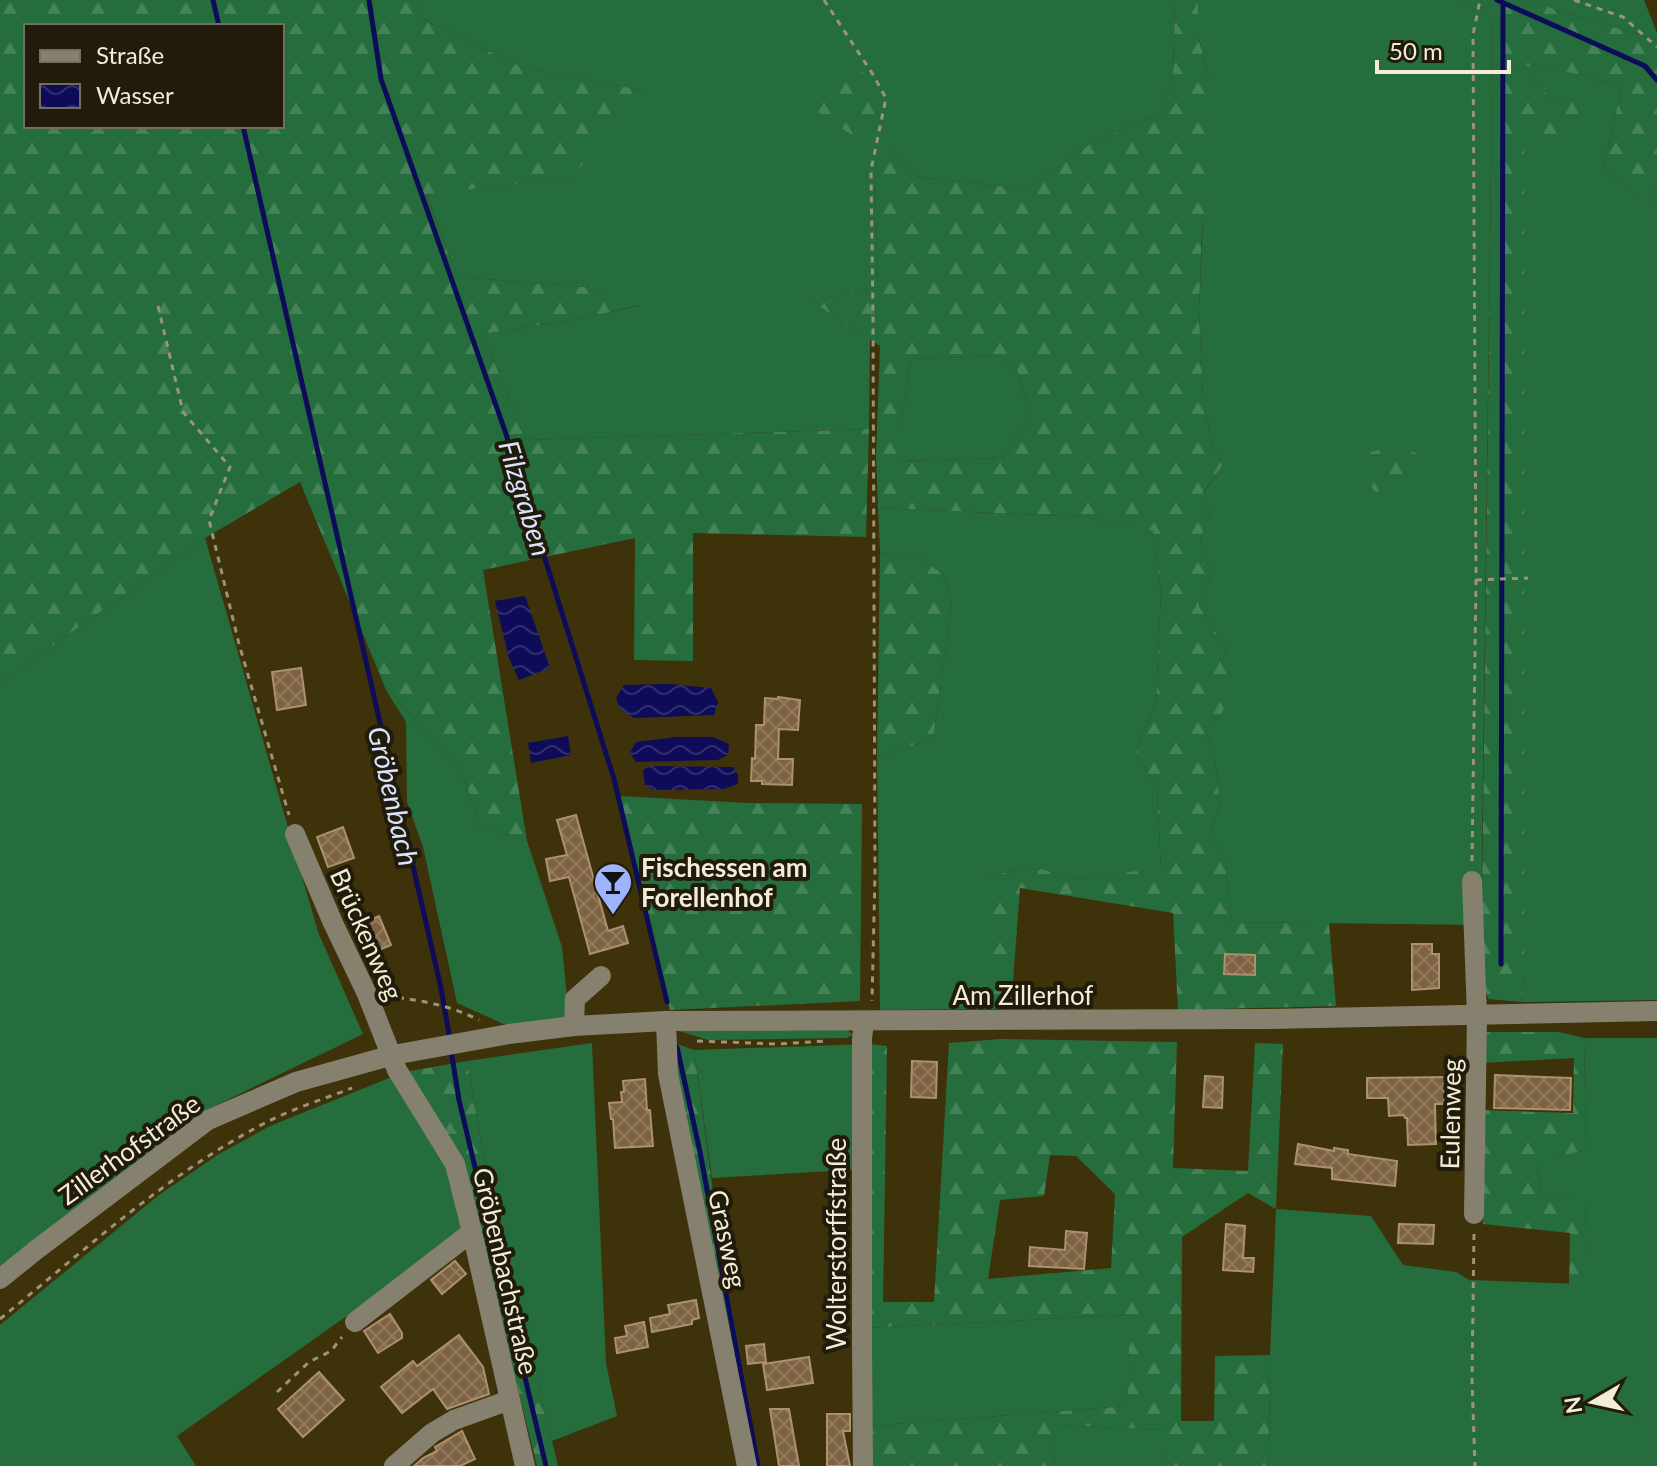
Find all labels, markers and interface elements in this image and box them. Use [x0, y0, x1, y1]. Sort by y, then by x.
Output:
legend [24, 24, 284, 128]
scale bar [1377, 24, 1509, 74]
text: 50 m [1389, 36, 1443, 65]
text: Straße [96, 40, 164, 69]
text: Wasser [96, 80, 174, 109]
water label: Filzgraben [492, 436, 560, 560]
water label: Gröbenbach [361, 723, 427, 869]
place label: Fischessen am Forellenhof [641, 851, 808, 913]
bar icon: Fischessen am Forellenhof [592, 861, 634, 916]
street label: Brückenweg [324, 863, 410, 1005]
street label: Am Zillerhof [953, 979, 1093, 1011]
street label: Eulenweg [1433, 1058, 1467, 1170]
street label: Zillerhofstraße [52, 1087, 206, 1211]
street label: Wolterstorffstraße [820, 1138, 852, 1350]
street label: Gröbenbachstraße [467, 1164, 545, 1378]
street label: Grasweg [702, 1187, 754, 1291]
north arrow [1553, 1362, 1633, 1442]
text: N [1558, 1395, 1587, 1416]

